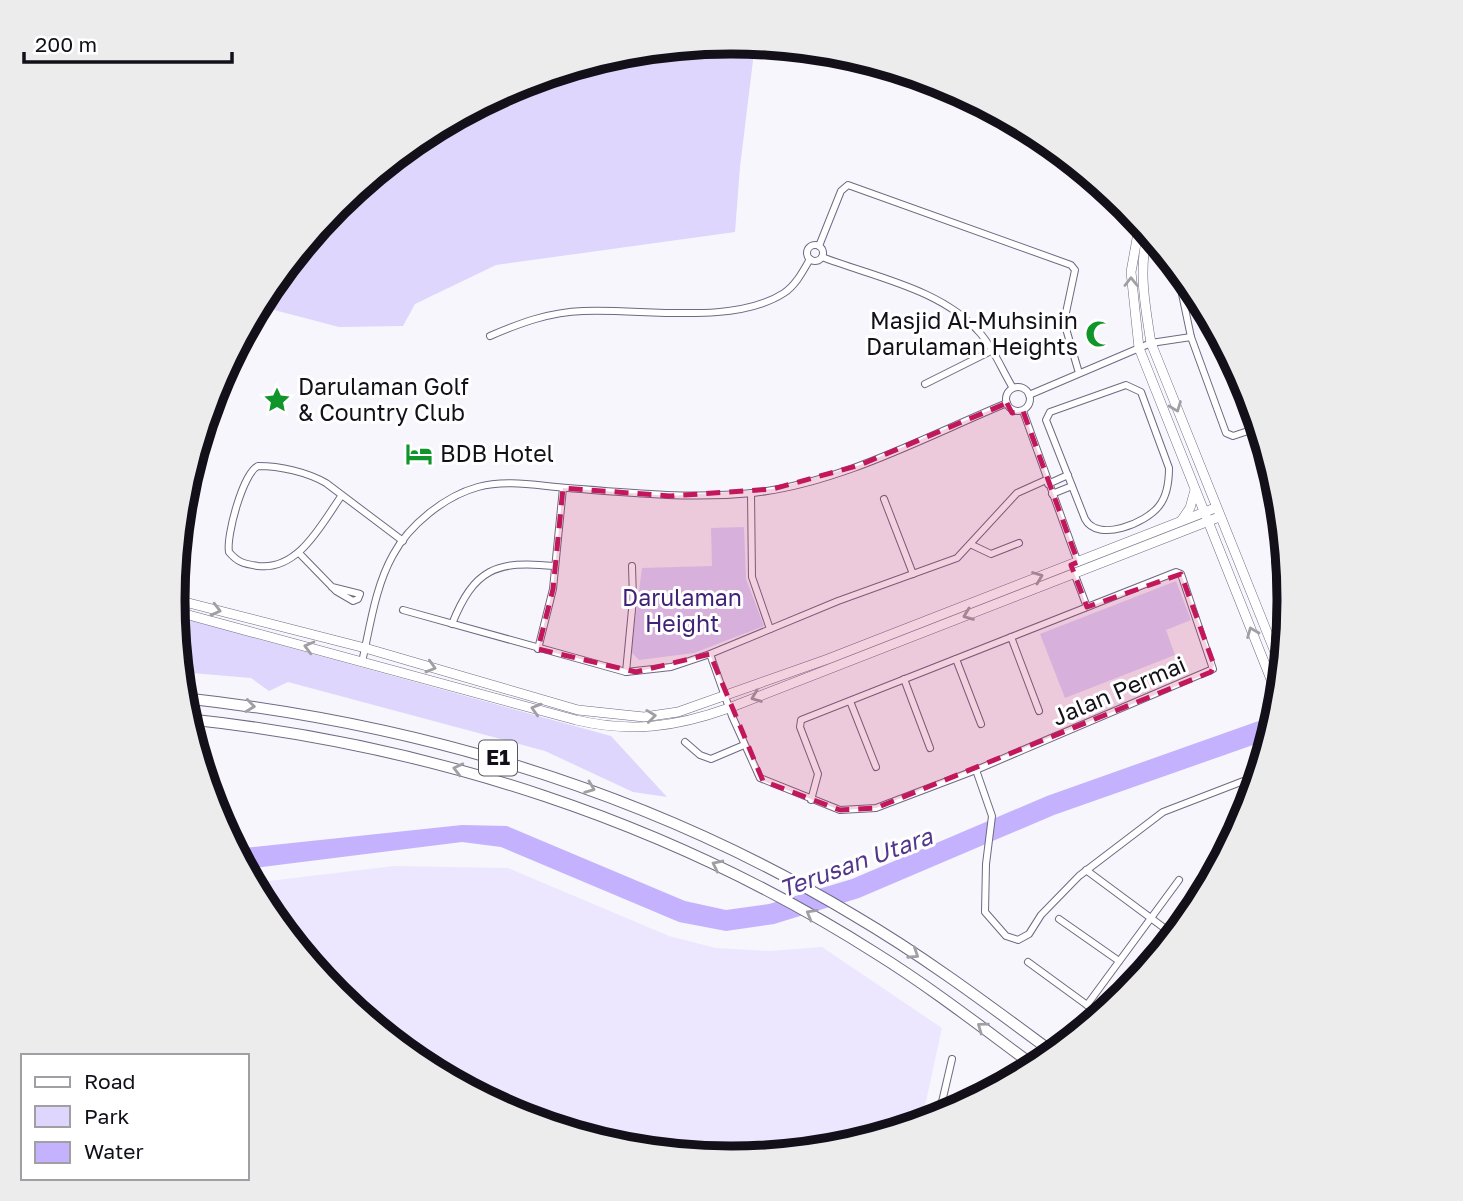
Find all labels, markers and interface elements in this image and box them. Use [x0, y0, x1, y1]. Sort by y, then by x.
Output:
scale bar [24, 21, 233, 65]
text: 200 m [35, 31, 97, 57]
one-way arrow [1123, 276, 1139, 286]
place label: Masjid Al-Muhsinin Darulaman Heights [866, 306, 1078, 360]
mosque icon: Masjid Al-Muhsinin Darulaman Heights [1084, 319, 1114, 349]
place label: Darulaman Golf & Country Club [298, 372, 469, 426]
place icon: Darulaman Golf & Country Club [262, 385, 292, 415]
one-way arrow [1167, 400, 1181, 412]
hotel icon: BDB Hotel [404, 439, 434, 469]
place label: BDB Hotel [440, 439, 554, 467]
one-way arrow [1032, 571, 1044, 585]
park label: Darulaman Height [622, 583, 742, 637]
one-way arrow [210, 602, 222, 616]
one-way arrow [963, 607, 975, 621]
one-way arrow [1247, 627, 1261, 639]
one-way arrow [303, 641, 315, 655]
street label: Jalan Permai [1047, 649, 1190, 731]
one-way arrow [424, 659, 436, 673]
one-way arrow [750, 689, 762, 703]
one-way arrow [244, 698, 256, 713]
one-way arrow [530, 702, 542, 717]
one-way arrow [645, 708, 657, 723]
road number: E1 [479, 740, 517, 776]
one-way arrow [452, 763, 464, 777]
one-way arrow [583, 780, 595, 794]
water label: Terusan Utara [775, 820, 937, 903]
one-way arrow [712, 859, 724, 873]
one-way arrow [805, 909, 818, 922]
one-way arrow [906, 945, 919, 958]
one-way arrow [977, 1023, 990, 1035]
legend [21, 1054, 248, 1180]
text: Road [84, 1068, 135, 1094]
text: Park [84, 1103, 130, 1129]
text: Water [84, 1138, 144, 1164]

